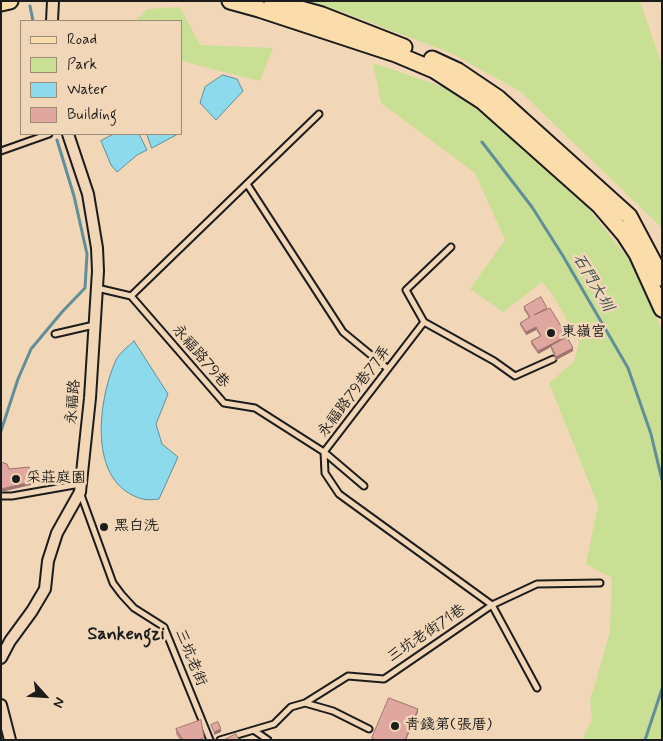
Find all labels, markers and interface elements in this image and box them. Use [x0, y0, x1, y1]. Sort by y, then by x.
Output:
legend [20, 20, 182, 135]
text: Road [67, 30, 97, 50]
text: Park [67, 55, 97, 75]
text: Water [67, 80, 107, 100]
text: Building [67, 105, 117, 125]
water label: 石門大圳 [567, 251, 617, 315]
street label: 永福路79巷 [168, 322, 232, 392]
place label: 東嶺宮 [561, 324, 606, 342]
marker: 東嶺宮 [545, 327, 557, 339]
street label: 永福路79巷77弄 [315, 343, 395, 441]
street label: 永福路 [63, 379, 85, 425]
place label: 采莊庭園 [26, 470, 86, 488]
marker: 采莊庭園 [10, 473, 22, 485]
place label: 黑白洗 [114, 518, 159, 536]
marker: 黑白洗 [98, 521, 110, 533]
street label: 三坑老街71巷 [384, 601, 470, 667]
district label: Sankengzi [87, 624, 165, 646]
street label: 三坑老街 [170, 627, 210, 689]
north arrow [20, 671, 70, 721]
text: N [48, 694, 69, 711]
place label: 青錢第(張厝) [405, 717, 492, 735]
marker: 青錢第(張厝) [389, 720, 401, 732]

